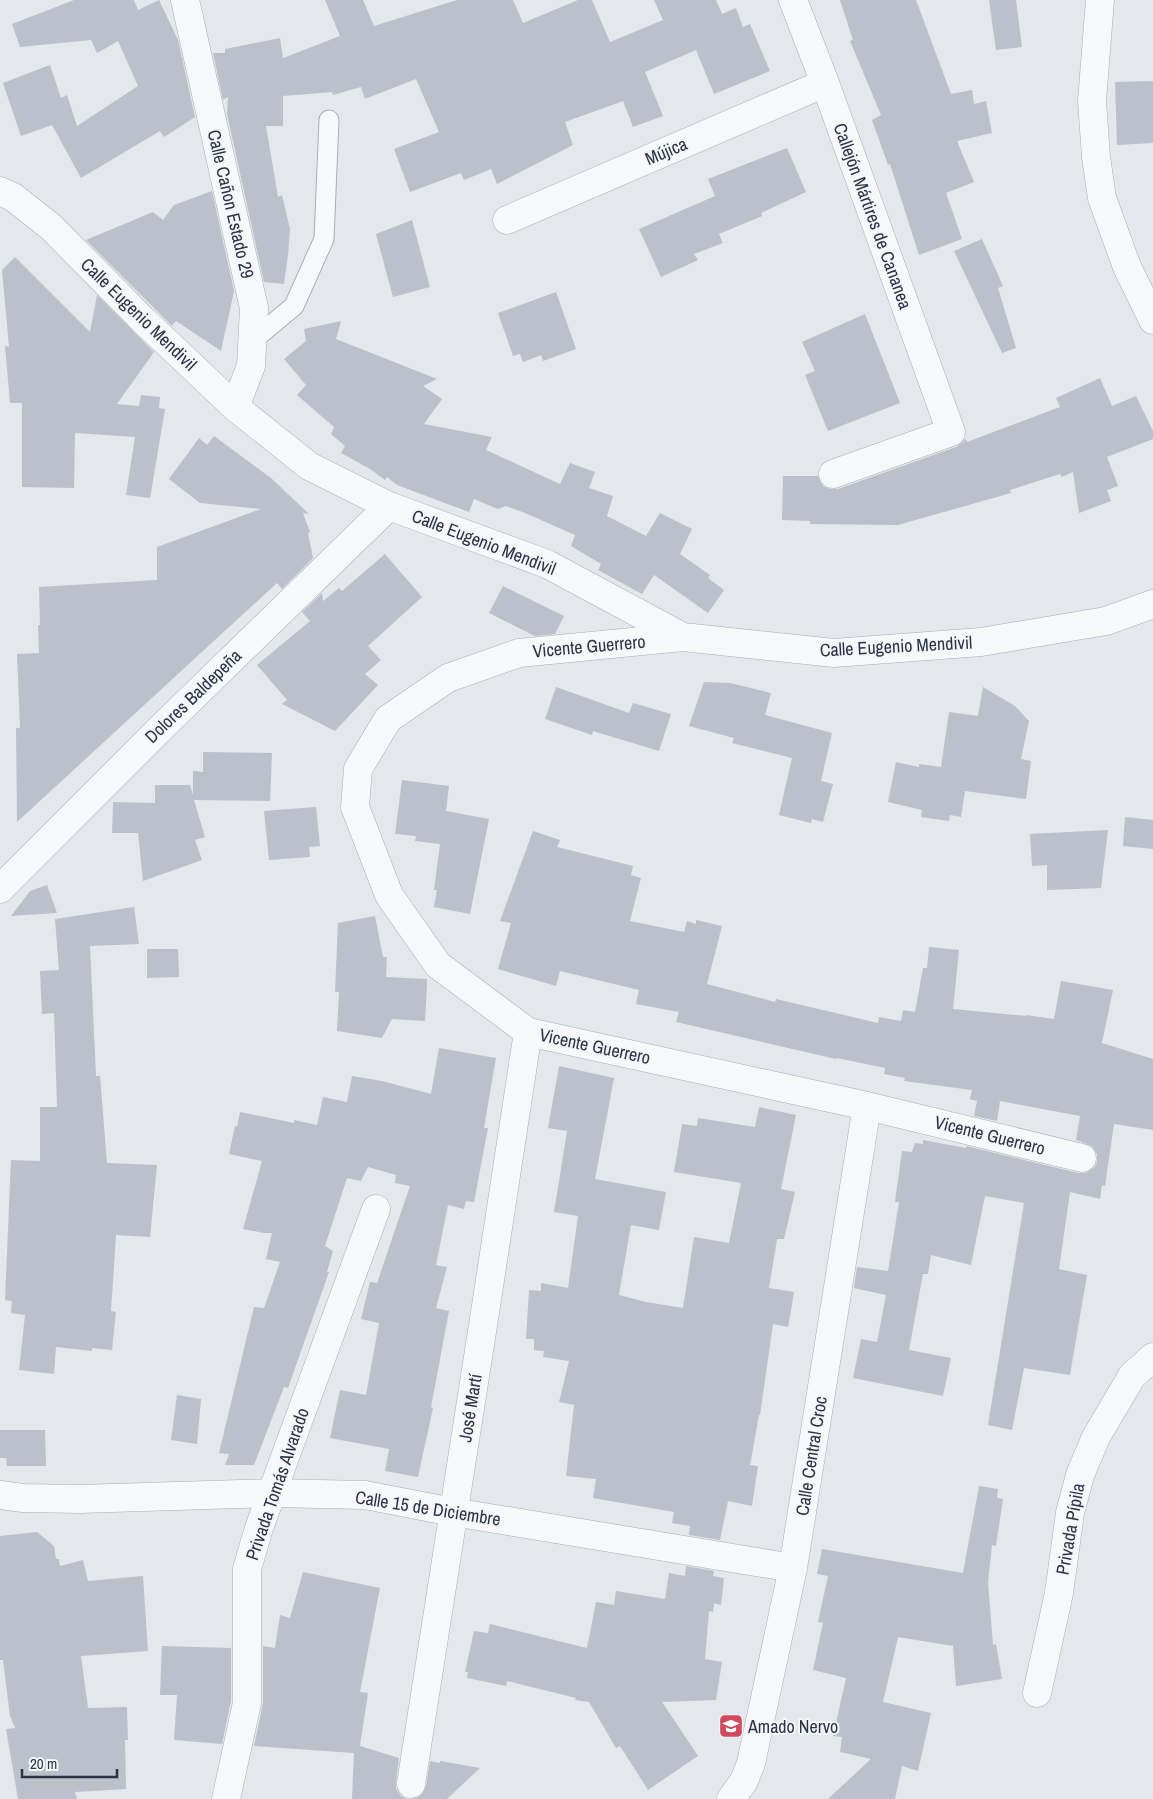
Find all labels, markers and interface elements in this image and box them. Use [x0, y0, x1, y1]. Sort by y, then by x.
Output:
street label: Callejón Mártires de Cananea [828, 120, 918, 312]
street label: Calle Cañon Estado 29 [202, 127, 260, 281]
street label: Mújica [641, 131, 691, 171]
street label: Calle Eugenio Mendivil [75, 252, 203, 376]
street label: Calle Eugenio Mendivil [408, 503, 560, 581]
street label: Vicente Guerrero [532, 629, 646, 663]
street label: Calle Eugenio Mendivil [819, 630, 973, 662]
street label: Dolores Baldepeña [139, 643, 247, 749]
street label: Vicente Guerrero [537, 1022, 653, 1070]
street label: Vicente Guerrero [932, 1109, 1048, 1161]
street label: José Martí [452, 1371, 488, 1444]
street label: Calle Central Croc [789, 1394, 833, 1518]
street label: Privada Tomás Alvarado [239, 1404, 315, 1564]
street label: Privada Pípila [1050, 1481, 1090, 1577]
street label: Calle 15 de Diciembre [354, 1484, 502, 1532]
school or university icon: Amado Nervo [718, 1713, 744, 1739]
place label: Amado Nervo [747, 1714, 838, 1739]
scale bar [22, 1746, 118, 1778]
text: 20 m [30, 1753, 57, 1774]

